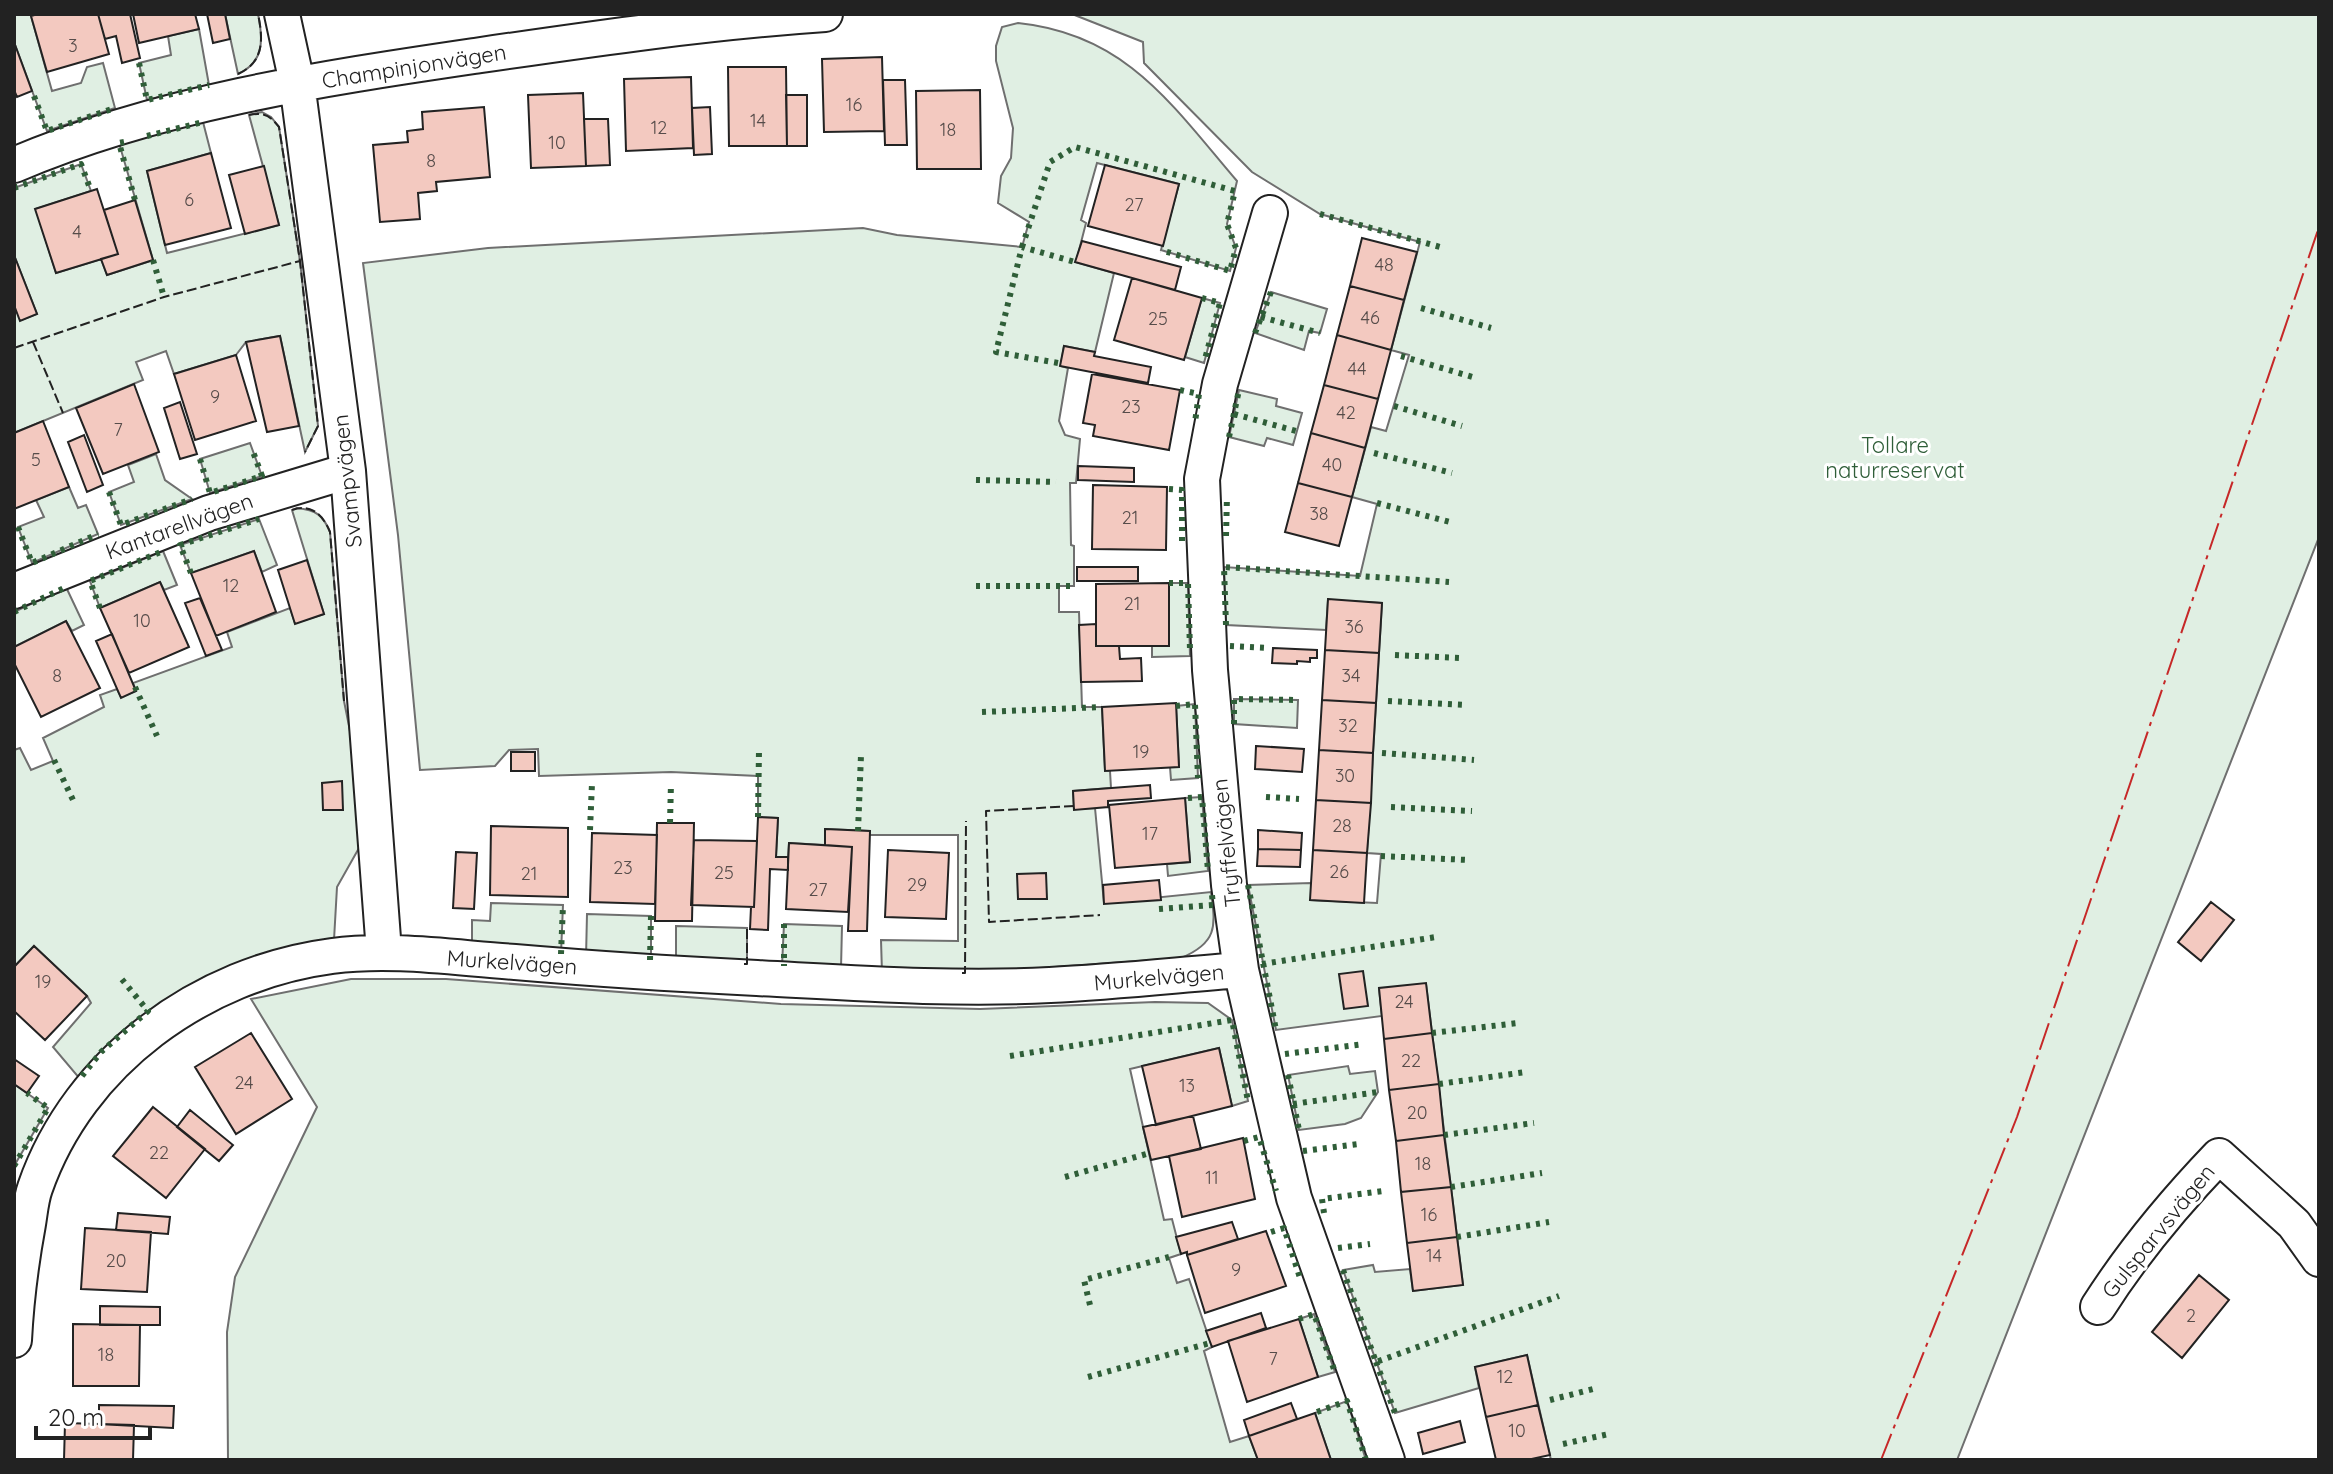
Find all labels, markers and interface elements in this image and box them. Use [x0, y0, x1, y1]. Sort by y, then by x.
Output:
house number: 3 [68, 34, 78, 57]
street label: Champinjonvägen [320, 38, 508, 94]
house number: 16 [846, 93, 862, 116]
house number: 14 [750, 109, 766, 132]
house number: 12 [651, 116, 667, 139]
house number: 18 [940, 118, 956, 141]
house number: 10 [548, 131, 566, 154]
house number: 8 [426, 149, 436, 172]
house number: 6 [184, 188, 194, 211]
house number: 27 [1125, 193, 1143, 216]
house number: 4 [72, 220, 82, 243]
house number: 48 [1374, 253, 1394, 276]
house number: 46 [1360, 306, 1380, 329]
house number: 25 [1148, 307, 1168, 330]
house number: 44 [1348, 357, 1366, 380]
house number: 9 [210, 385, 220, 408]
house number: 23 [1121, 395, 1141, 418]
house number: 42 [1336, 401, 1356, 424]
street label: Svampvägen [326, 413, 368, 549]
house number: 7 [113, 418, 123, 441]
park label: Tollare naturreservat [1825, 431, 1965, 484]
house number: 5 [31, 448, 41, 471]
house number: 40 [1322, 453, 1342, 476]
street label: Kantarellvägen [101, 486, 257, 566]
house number: 38 [1309, 502, 1329, 525]
house number: 21 [1122, 506, 1138, 529]
house number: 12 [223, 574, 239, 597]
house number: 21 [1124, 592, 1140, 615]
house number: 10 [133, 609, 151, 632]
house number: 36 [1344, 615, 1364, 638]
house number: 8 [52, 664, 62, 687]
house number: 34 [1342, 664, 1360, 687]
house number: 32 [1338, 714, 1358, 737]
house number: 19 [1133, 740, 1149, 763]
house number: 30 [1335, 764, 1355, 787]
street label: Tryffelvägen [1205, 777, 1247, 909]
house number: 28 [1332, 814, 1352, 837]
house number: 17 [1142, 822, 1158, 845]
house number: 23 [613, 856, 633, 879]
house number: 26 [1329, 860, 1349, 883]
house number: 25 [714, 861, 734, 884]
house number: 21 [521, 862, 537, 885]
house number: 29 [907, 873, 927, 896]
house number: 27 [809, 878, 827, 901]
street label: Murkelvägen [446, 943, 578, 981]
street label: Murkelvägen [1093, 957, 1225, 997]
house number: 19 [35, 970, 51, 993]
house number: 24 [1394, 990, 1414, 1013]
house number: 22 [1401, 1049, 1421, 1072]
house number: 24 [234, 1071, 254, 1094]
house number: 13 [1179, 1074, 1195, 1097]
house number: 20 [1407, 1101, 1427, 1124]
house number: 22 [149, 1141, 169, 1164]
house number: 18 [1415, 1152, 1431, 1175]
street label: Gulsparvsvägen [2095, 1158, 2221, 1304]
house number: 11 [1205, 1166, 1219, 1189]
house number: 16 [1421, 1203, 1437, 1226]
house number: 14 [1426, 1244, 1442, 1267]
house number: 20 [106, 1249, 126, 1272]
house number: 9 [1231, 1258, 1241, 1281]
house number: 2 [2186, 1304, 2196, 1327]
house number: 18 [98, 1343, 114, 1366]
house number: 7 [1268, 1347, 1278, 1370]
house number: 12 [1497, 1365, 1513, 1388]
scale bar [36, 1390, 150, 1440]
text: 20 m [48, 1402, 104, 1432]
house number: 10 [1508, 1419, 1526, 1442]

